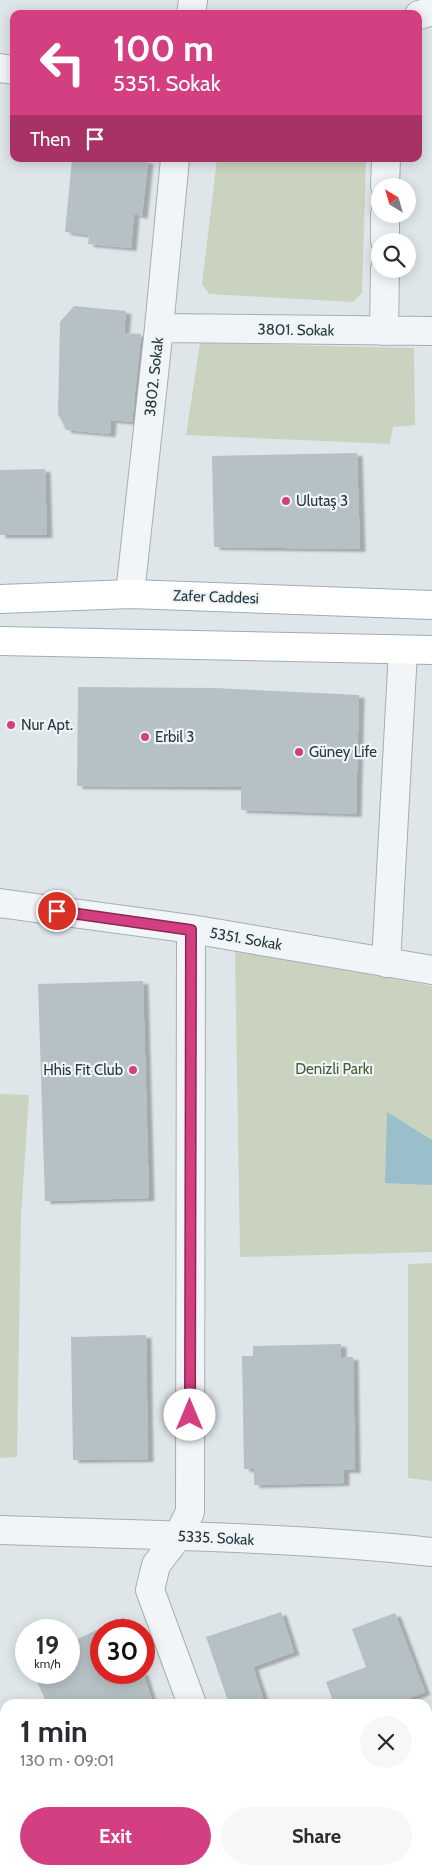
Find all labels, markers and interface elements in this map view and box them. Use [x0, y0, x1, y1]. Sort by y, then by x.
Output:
text: 100 m [113, 27, 214, 70]
icon: left [30, 30, 95, 95]
text: 5351. Sokak [113, 70, 221, 97]
icon: arrive [81, 125, 109, 153]
text: Then [30, 128, 71, 151]
north arrow [371, 178, 416, 222]
map controls [371, 178, 416, 278]
button: search [371, 233, 416, 278]
street label: 3801. Sokak [258, 320, 335, 340]
street label: 3802. Sokak [141, 336, 167, 418]
place label: Ulutaş 3 [296, 492, 348, 510]
marker: Ulutaş 3 [280, 495, 292, 507]
street label: Zafer Caddesi [173, 587, 259, 607]
place label: Nur Apt. [21, 716, 73, 734]
marker: Nur Apt. [5, 719, 17, 731]
place label: Erbil 3 [155, 728, 194, 746]
marker: Erbil 3 [139, 731, 151, 743]
place label: Güney Life [309, 743, 377, 761]
marker: Güney Life [293, 746, 305, 758]
pin [36, 890, 78, 932]
icon: arrive [43, 897, 71, 925]
street label: 5351. Sokak [208, 924, 284, 954]
park label: Denizli Parkı [295, 1060, 373, 1078]
place label: Hhis Fit Club [43, 1061, 123, 1079]
marker: Hhis Fit Club [127, 1064, 139, 1076]
position arrow [163, 1388, 215, 1440]
street label: 5335. Sokak [177, 1527, 255, 1549]
speed limit sign: 30 [90, 1619, 155, 1684]
text: 19 [36, 1630, 59, 1660]
text: km/h [34, 1656, 61, 1671]
text: 1 min [20, 1713, 88, 1750]
button: close [360, 1716, 412, 1768]
text: 130 m · 09:01 [20, 1751, 114, 1770]
button: Exit [20, 1807, 211, 1865]
button: Share [221, 1807, 412, 1865]

